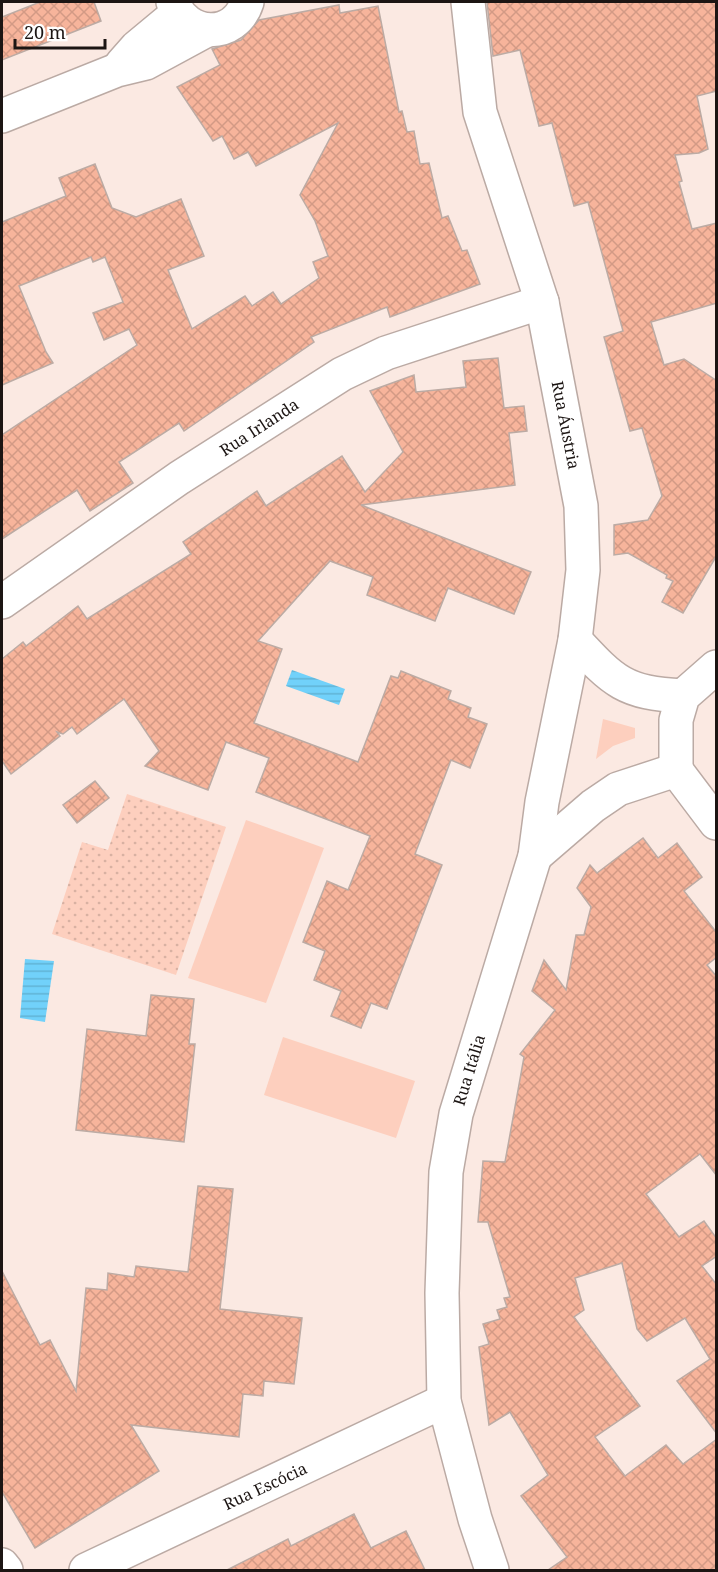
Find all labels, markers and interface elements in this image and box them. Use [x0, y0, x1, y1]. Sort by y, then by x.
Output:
scale bar [15, 12, 105, 50]
text: 20 m [24, 20, 66, 44]
street label: Rua Áustria [547, 379, 585, 471]
street label: Rua Irlanda [215, 393, 303, 461]
street label: Rua Itália [448, 1032, 490, 1108]
street label: Rua Escócia [220, 1457, 310, 1515]

